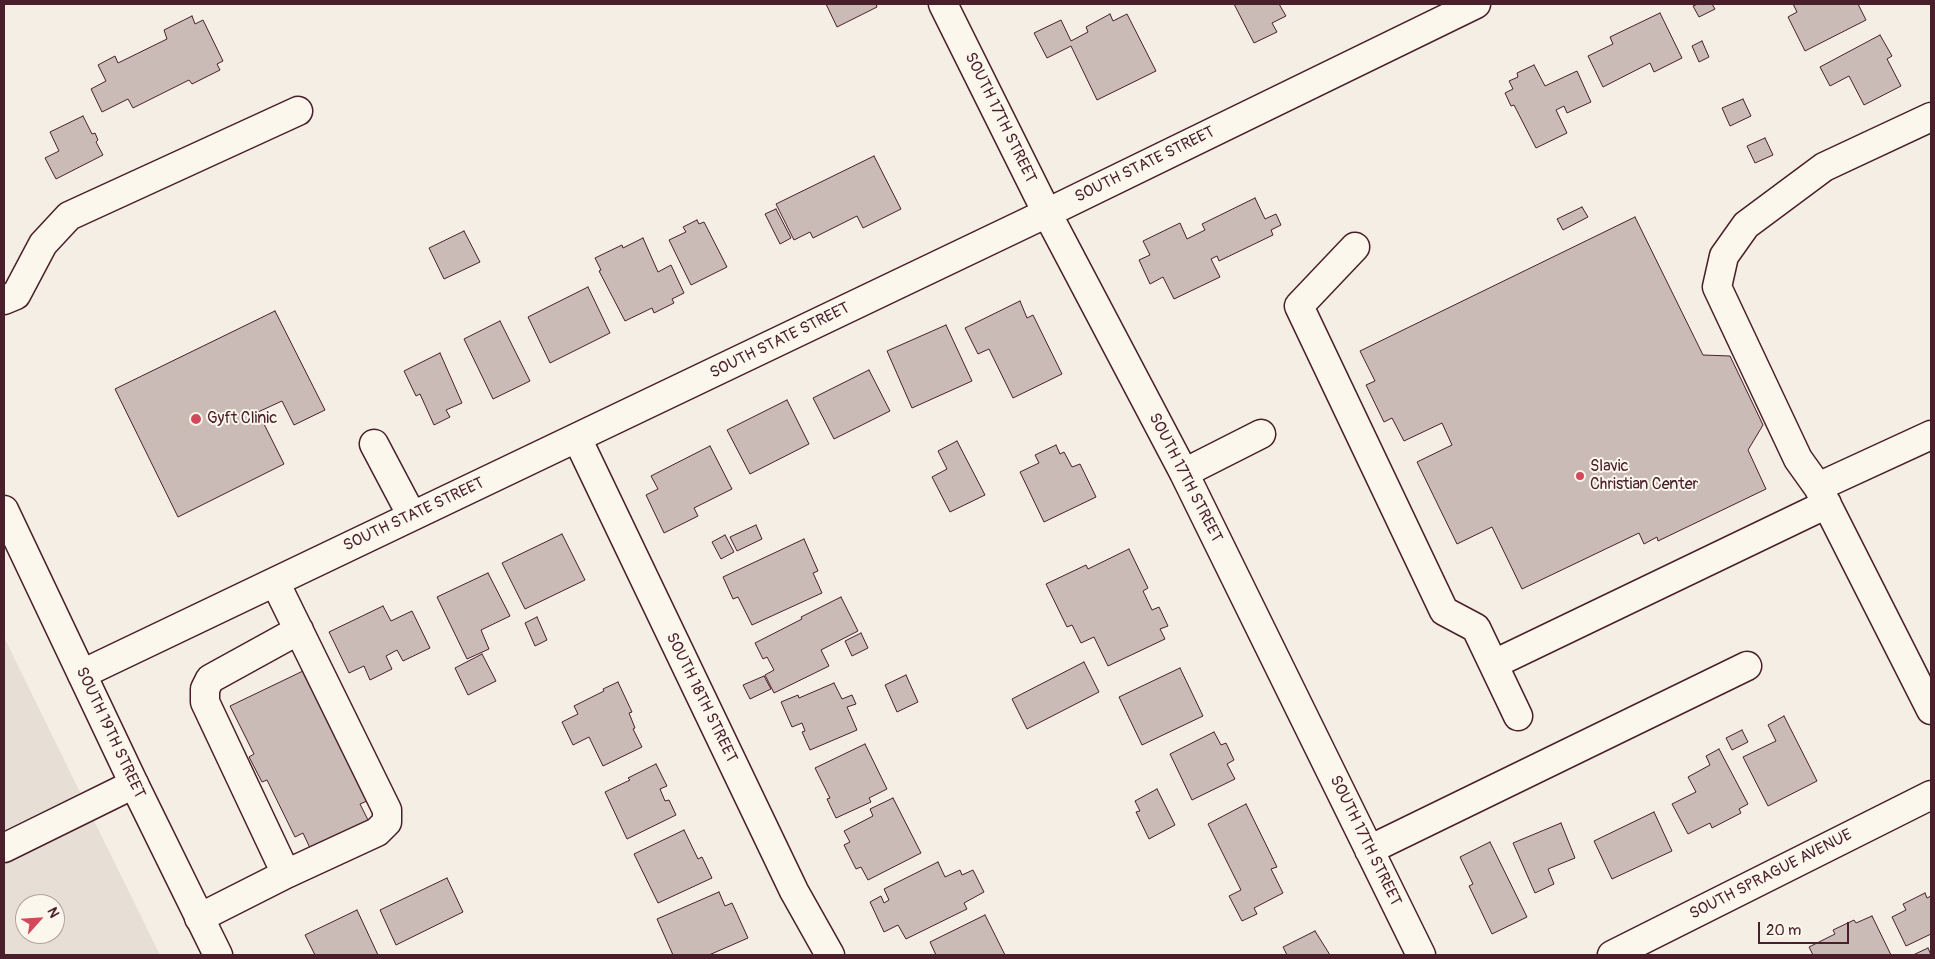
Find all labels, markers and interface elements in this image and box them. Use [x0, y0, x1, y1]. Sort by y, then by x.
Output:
street label: SOUTH 17TH STREET [960, 50, 1040, 186]
street label: SOUTH STATE STREET [1072, 123, 1218, 207]
street label: SOUTH STATE STREET [707, 299, 853, 383]
place label: Gyft Clinic [207, 409, 277, 429]
street label: SOUTH 17TH STREET [1144, 410, 1226, 546]
marker: Gyft Clinic [189, 412, 203, 426]
place label: Slavic Christian Center [1590, 457, 1698, 495]
marker: Slavic Christian Center [1574, 470, 1586, 482]
street label: SOUTH STATE STREET [341, 474, 487, 556]
street label: SOUTH 18TH STREET [661, 630, 741, 766]
street label: SOUTH 19TH STREET [71, 664, 149, 802]
street label: SOUTH 17TH STREET [1325, 773, 1405, 909]
street label: SOUTH SPRAGUE AVENUE [1687, 826, 1855, 924]
north arrow [15, 894, 65, 944]
text: N [43, 905, 63, 921]
scale bar [1760, 912, 1851, 944]
text: 20 m [1766, 921, 1801, 940]

